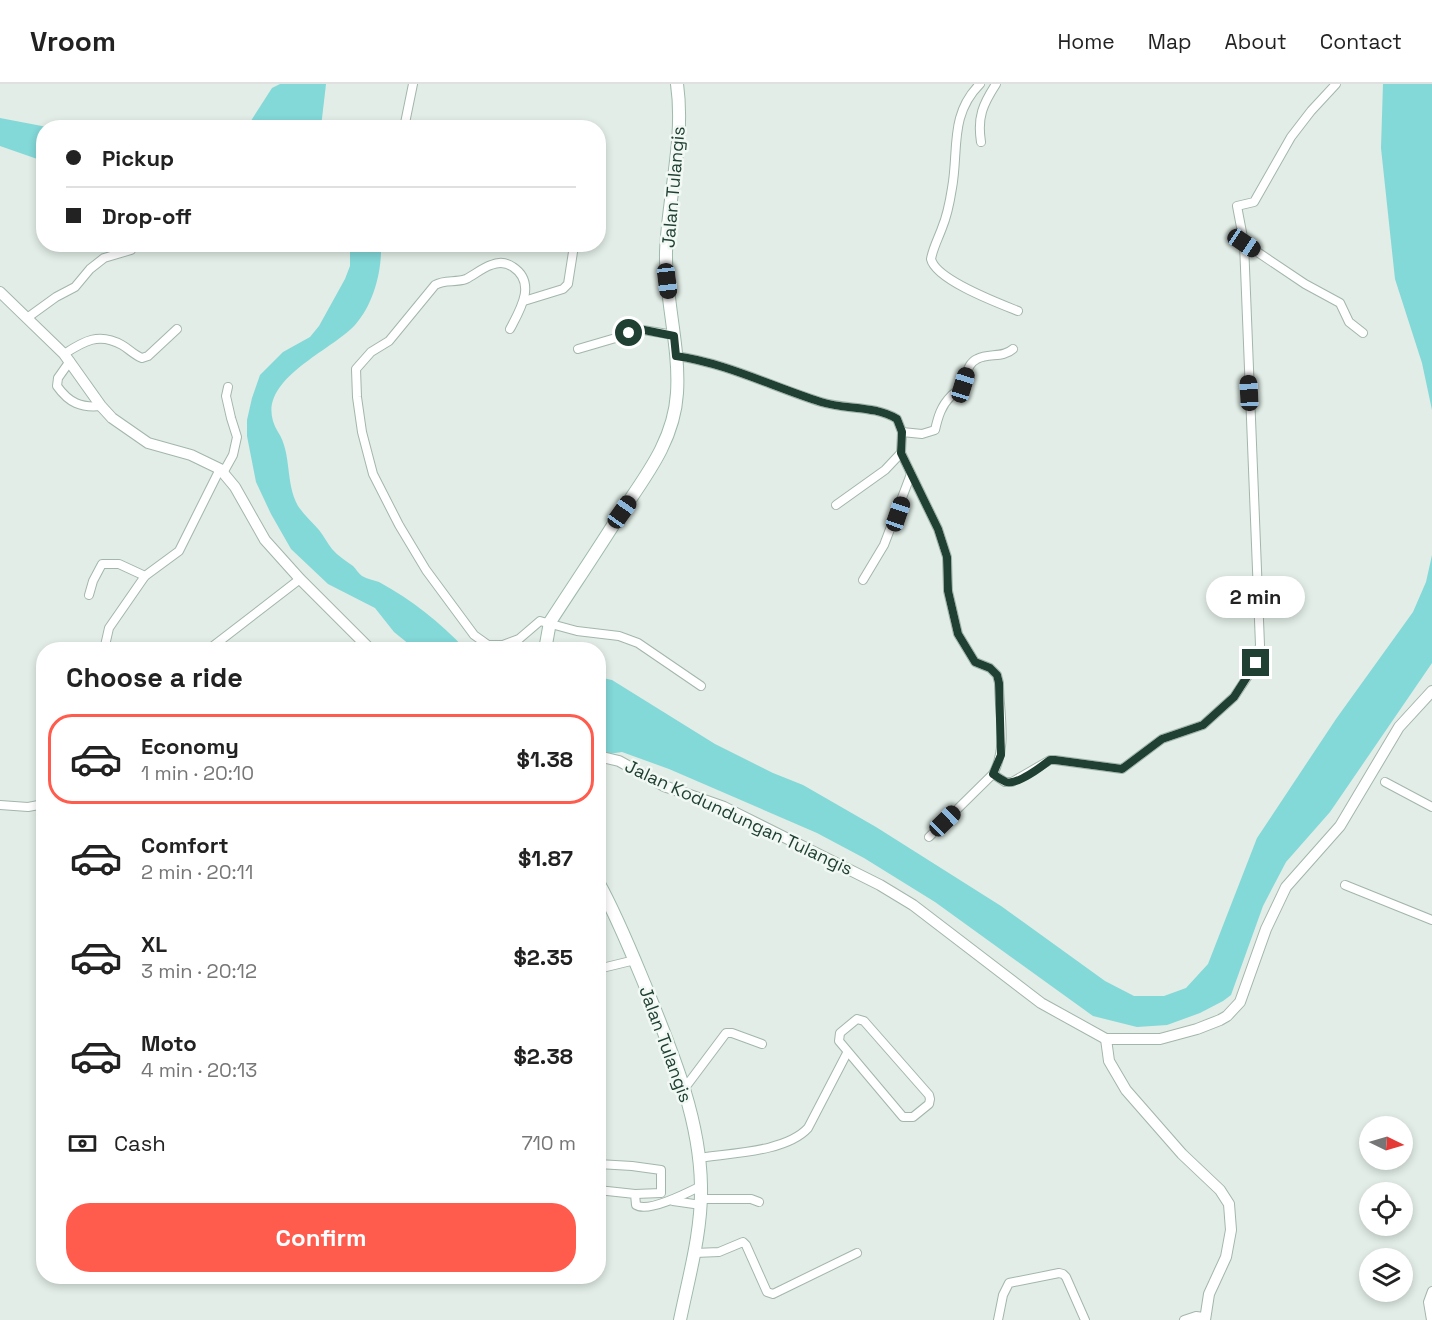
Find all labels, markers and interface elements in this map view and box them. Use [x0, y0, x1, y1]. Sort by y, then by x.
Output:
text: Vroom [30, 23, 116, 59]
text: Home [1057, 28, 1115, 55]
text: Map [1148, 28, 1192, 55]
text: About [1225, 28, 1287, 55]
text: Contact [1320, 28, 1402, 55]
street label: Jalan Tulangis [656, 125, 690, 249]
text: Pickup [102, 144, 174, 172]
text: Drop-off [102, 202, 192, 230]
car [1224, 225, 1264, 261]
car [656, 262, 678, 300]
route start [615, 319, 642, 346]
car [949, 365, 977, 405]
car [1239, 375, 1259, 411]
car [604, 492, 640, 532]
car [884, 494, 912, 534]
callout: 2 min [1206, 576, 1306, 618]
text: 2 min [1230, 584, 1281, 610]
route end [1242, 649, 1269, 676]
text: Choose a ride [66, 660, 243, 695]
icon: car [69, 732, 123, 786]
text: Economy [141, 732, 239, 760]
text: $1.38 [517, 745, 573, 773]
street label: Jalan Kodundungan Tulangis [621, 754, 857, 880]
text: 1 min · 20:10 [141, 760, 254, 786]
car [926, 802, 964, 840]
icon: car [69, 831, 123, 885]
text: Comfort [141, 831, 229, 859]
text: $1.87 [518, 844, 573, 872]
text: 2 min · 20:11 [141, 859, 253, 885]
icon: car [69, 930, 123, 984]
text: XL [141, 930, 167, 958]
text: $2.35 [513, 943, 573, 971]
text: 3 min · 20:12 [141, 958, 257, 984]
street label: Jalan Tulangis [634, 983, 698, 1105]
icon: car [69, 1029, 123, 1083]
text: Moto [141, 1029, 197, 1057]
text: $2.38 [513, 1042, 573, 1070]
text: 4 min · 20:13 [141, 1057, 257, 1083]
north arrow [1359, 1116, 1413, 1170]
map controls [1359, 1116, 1413, 1302]
icon: cash [66, 1127, 99, 1160]
text: Cash [114, 1129, 166, 1157]
text: 710 m [521, 1130, 576, 1156]
button: locate [1359, 1182, 1413, 1236]
button: Confirm [66, 1203, 576, 1272]
button: layers [1359, 1248, 1413, 1302]

